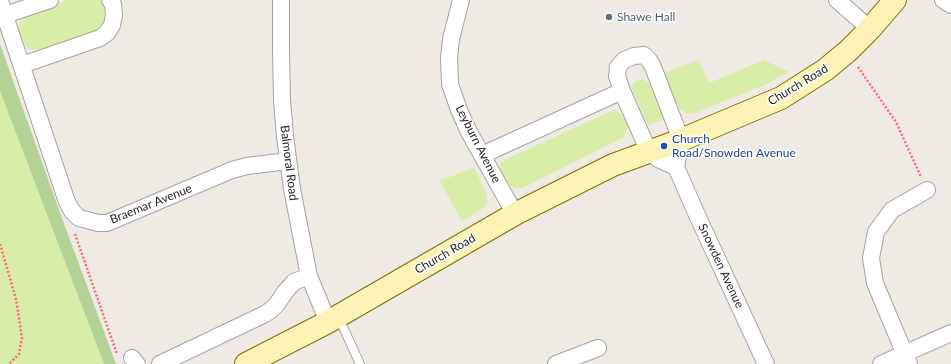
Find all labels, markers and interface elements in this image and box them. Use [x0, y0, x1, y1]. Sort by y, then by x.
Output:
place label: Shawe Hall [617, 10, 675, 24]
marker: Shawe Hall [604, 12, 614, 22]
street label: Church Road [765, 61, 831, 109]
street label: Leyburn Avenue [452, 103, 504, 185]
street label: Balmoral Road [277, 124, 301, 202]
place label: Church Road/Snowden Avenue [672, 132, 796, 160]
marker: Church Road/Snowden Avenue [659, 141, 669, 151]
street label: Braemar Avenue [108, 181, 194, 227]
street label: Snowden Avenue [695, 221, 747, 311]
street label: Church Road [412, 231, 478, 277]

